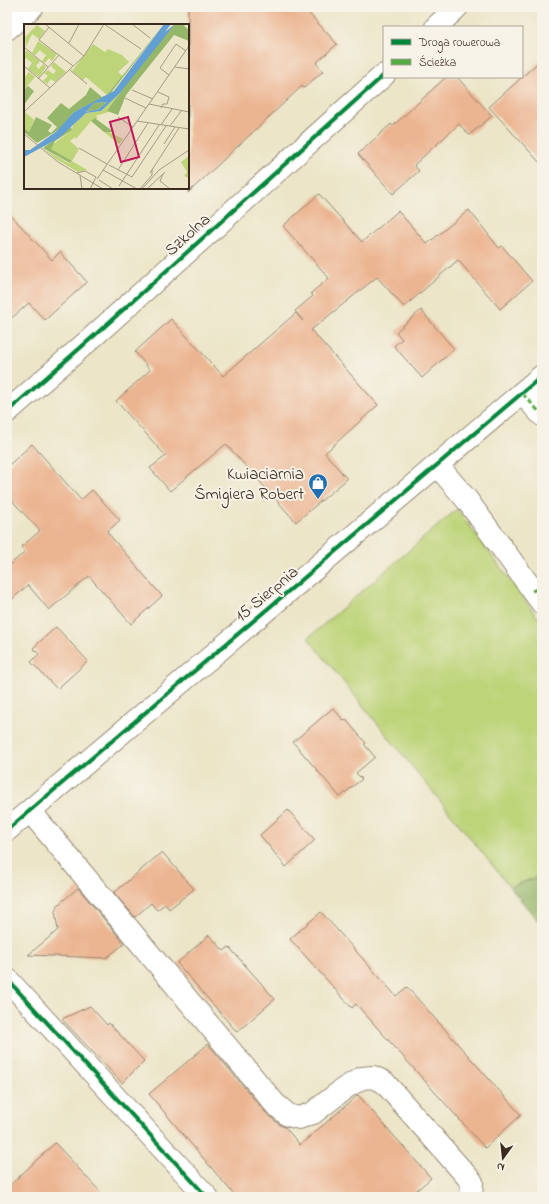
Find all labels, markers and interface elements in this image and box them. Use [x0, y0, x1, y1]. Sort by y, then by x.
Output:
inset map [24, 24, 189, 189]
legend [383, 26, 523, 78]
text: Droga rowerowa [418, 34, 500, 53]
text: Ścieżka [419, 54, 456, 72]
street label: Szkolna [159, 208, 217, 263]
place label: Kwiaciarnia Śmigiera Robert [195, 462, 304, 509]
shop icon: Kwiaciarnia Śmigiera Robert [307, 472, 329, 500]
street label: 15 Sierpnia [230, 560, 304, 628]
north arrow [483, 1138, 523, 1178]
text: N [495, 1158, 506, 1175]

